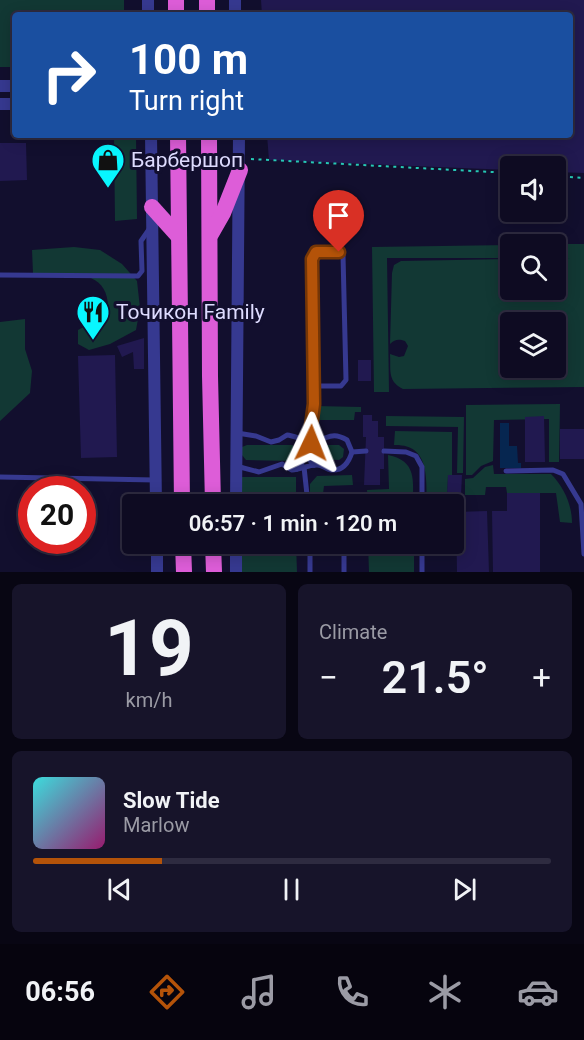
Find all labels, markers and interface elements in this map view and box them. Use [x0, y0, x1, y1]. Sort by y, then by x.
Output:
text: 100 m [129, 35, 248, 84]
icon: right [30, 36, 108, 114]
text: Turn right [129, 85, 244, 117]
shop icon: Барбершоп [90, 142, 126, 189]
place label: Барбершоп [131, 148, 243, 172]
map controls [500, 156, 566, 378]
button: sound [500, 156, 566, 222]
pin [313, 190, 364, 252]
icon: arrive [322, 199, 355, 232]
button: search [500, 234, 566, 300]
restaurant icon: Точикон Family [75, 294, 111, 341]
place label: Точикон Family [116, 300, 265, 324]
button: layers [500, 312, 566, 378]
position arrow [279, 411, 343, 475]
speed limit sign: 20 [18, 476, 96, 554]
text: 06:57 · 1 min · 120 m [189, 511, 397, 536]
text: 19 [104, 603, 194, 694]
text: Climate [319, 620, 387, 644]
text: 21.5° [381, 651, 489, 704]
text: − [319, 658, 338, 697]
text: + [532, 658, 551, 697]
text: km/h [126, 688, 172, 712]
text: Slow Tide [123, 788, 220, 813]
text: Marlow [123, 813, 189, 837]
icon: previous [103, 873, 136, 906]
icon: pause [275, 873, 308, 906]
icon: next [448, 873, 481, 906]
icon: directions [146, 971, 188, 1013]
icon: music [238, 971, 280, 1013]
icon: phone [331, 971, 373, 1013]
icon: climate [424, 971, 466, 1013]
icon: car [517, 971, 559, 1013]
text: 06:56 [25, 976, 95, 1008]

